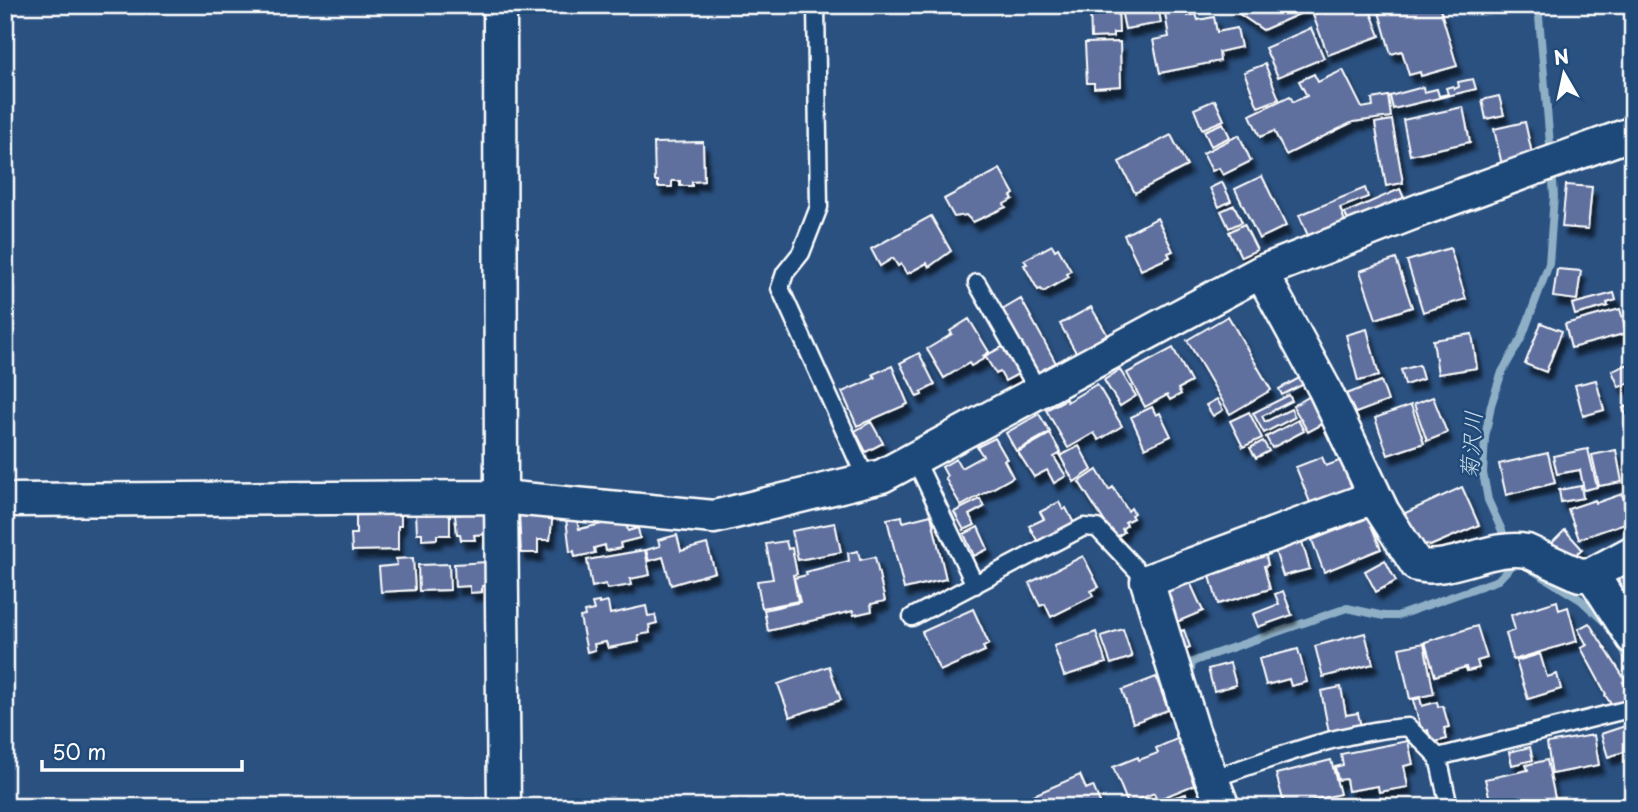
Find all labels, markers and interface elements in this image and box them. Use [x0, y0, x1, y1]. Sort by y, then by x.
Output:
north arrow [1530, 38, 1600, 108]
text: N [1552, 41, 1571, 71]
water label: 菊沢川 [1450, 409, 1490, 481]
scale bar [42, 728, 242, 772]
text: 50 m [52, 735, 106, 767]

